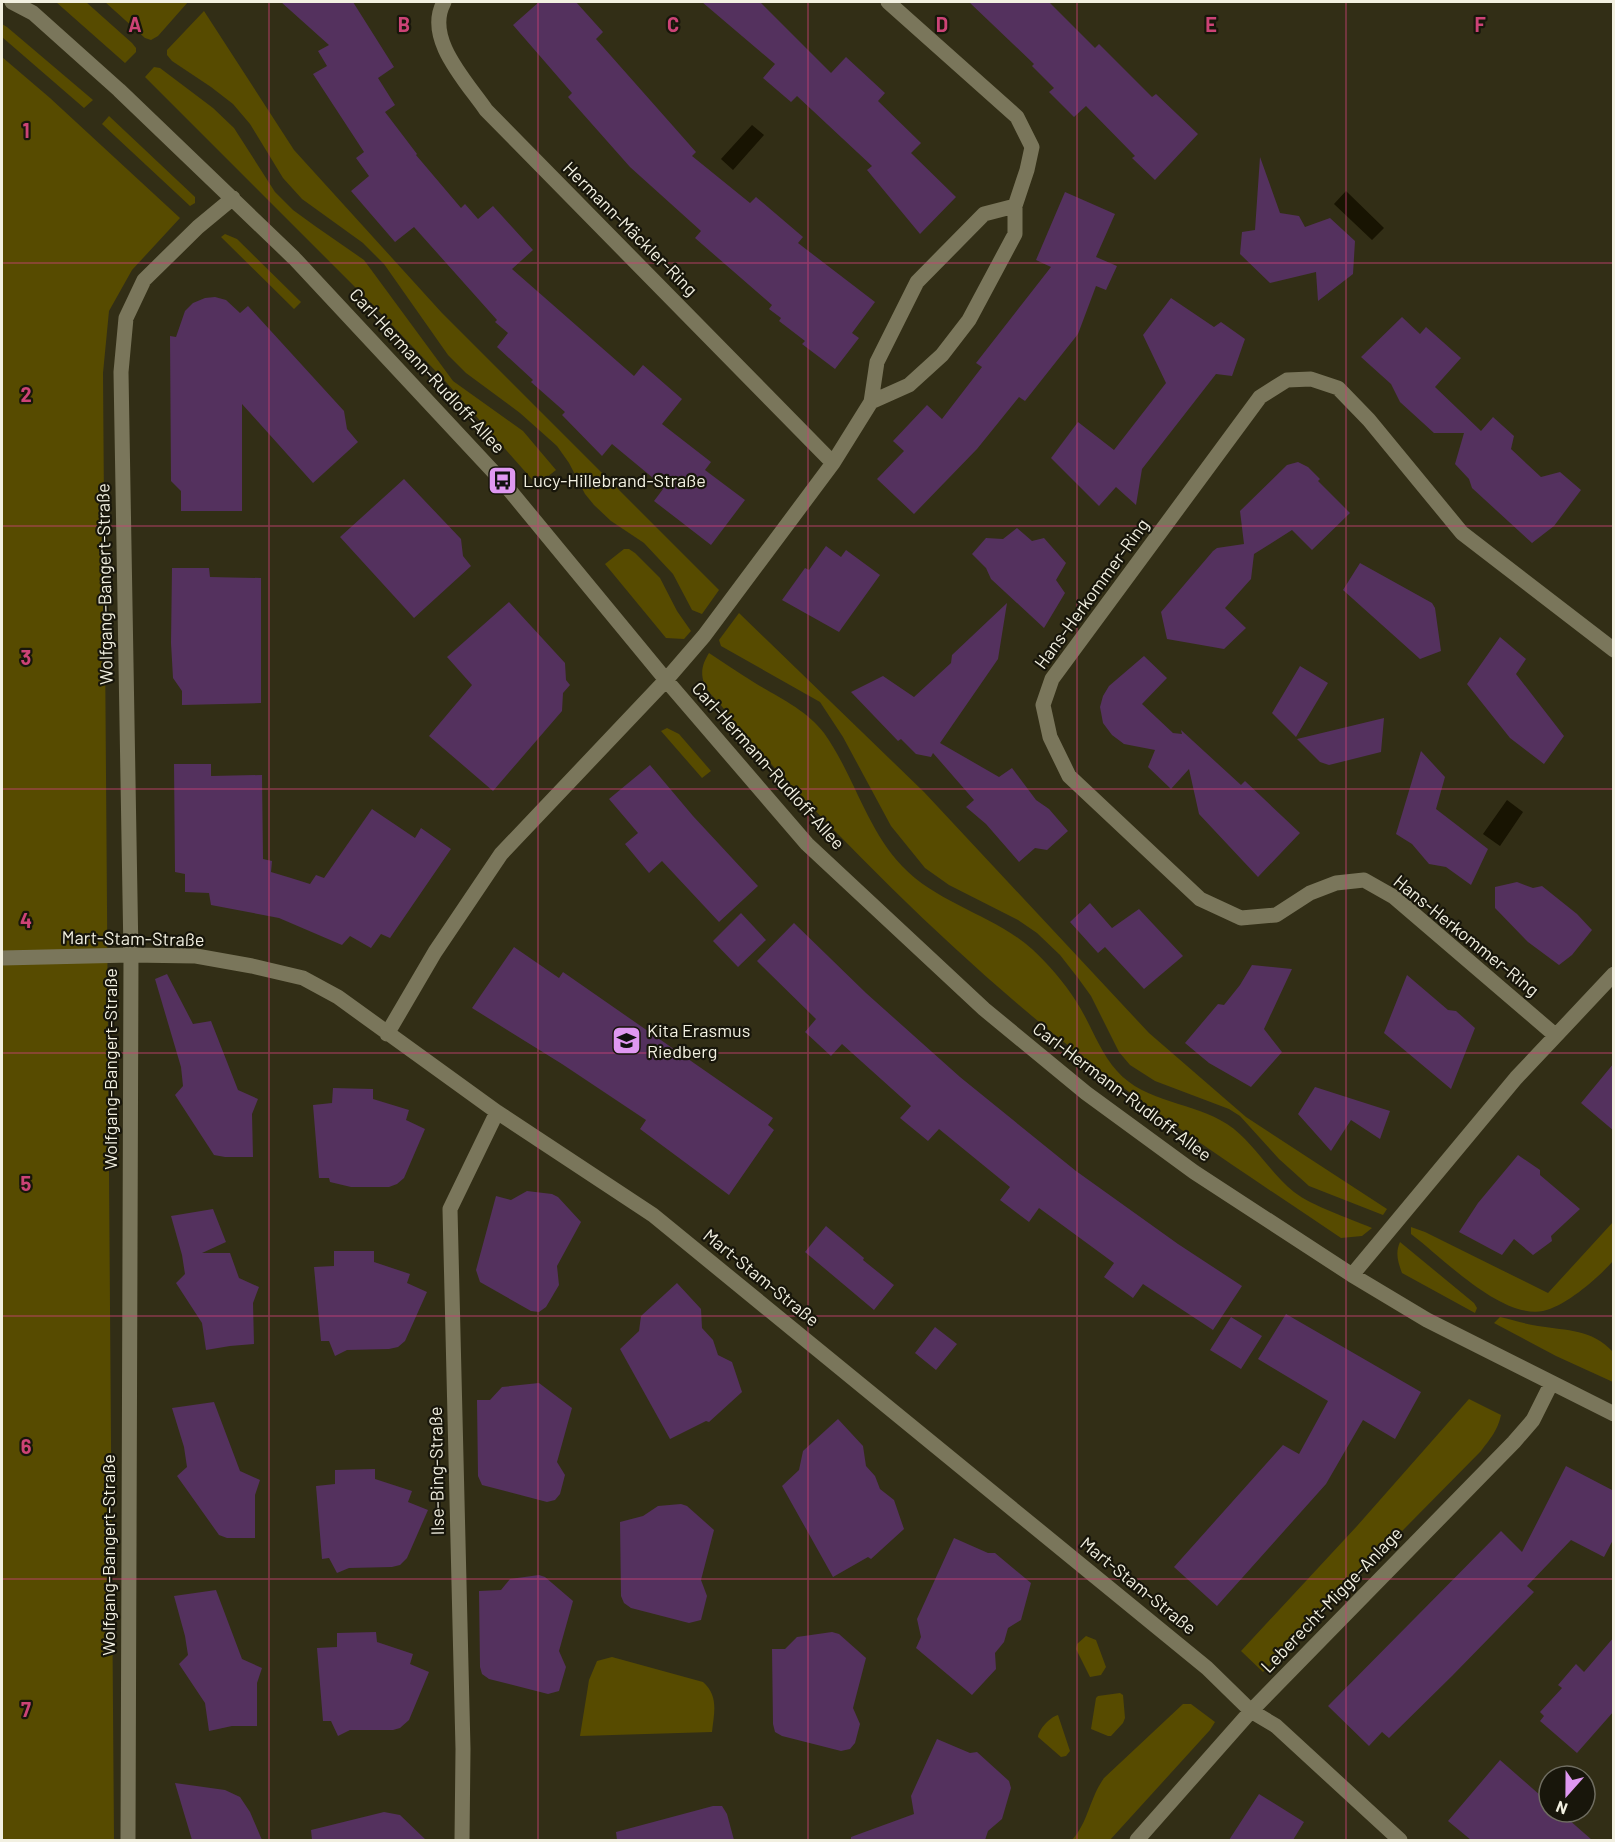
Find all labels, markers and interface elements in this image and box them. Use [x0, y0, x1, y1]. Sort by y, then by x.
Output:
text: A [128, 12, 142, 36]
text: B [398, 12, 410, 36]
text: C [667, 12, 679, 36]
text: D [936, 12, 948, 36]
text: E [1205, 12, 1217, 36]
text: F [1474, 12, 1486, 36]
text: 1 [22, 118, 30, 142]
street label: Hermann-Mäckler-Ring [559, 157, 702, 300]
street label: Carl-Hermann-Rudloff-Allee [345, 283, 510, 458]
text: 2 [20, 382, 32, 406]
bus stop icon: Lucy-Hillebrand-Straße [486, 465, 518, 497]
place label: Lucy-Hillebrand-Straße [523, 469, 706, 491]
street label: Wolfgang-Bangert-Straße [91, 483, 117, 685]
street label: Hans-Herkommer-Ring [1029, 514, 1153, 673]
text: 3 [21, 645, 31, 669]
street label: Carl-Hermann-Rudloff-Allee [688, 677, 850, 854]
street label: Hans-Herkommer-Ring [1390, 870, 1544, 1001]
text: 4 [20, 908, 32, 932]
street label: Mart-Stam-Straße [61, 926, 205, 950]
street label: Wolfgang-Bangert-Straße [99, 968, 121, 1170]
street label: Carl-Hermann-Rudloff-Allee [1029, 1017, 1216, 1166]
place label: Kita Erasmus Riedberg [647, 1019, 750, 1062]
school or university icon: Kita Erasmus Riedberg [610, 1025, 642, 1057]
text: 5 [21, 1171, 32, 1195]
street label: Mart-Stam-Straße [699, 1224, 824, 1331]
street label: Ilse-Bing-Straße [424, 1406, 448, 1536]
text: 6 [21, 1434, 32, 1458]
street label: Wolfgang-Bangert-Straße [97, 1454, 119, 1656]
street label: Leberecht-Migge-Anlage [1256, 1522, 1407, 1677]
street label: Mart-Stam-Straße [1076, 1532, 1201, 1639]
text: 7 [21, 1697, 31, 1721]
north arrow [1537, 1764, 1597, 1824]
text: N [1553, 1798, 1570, 1819]

